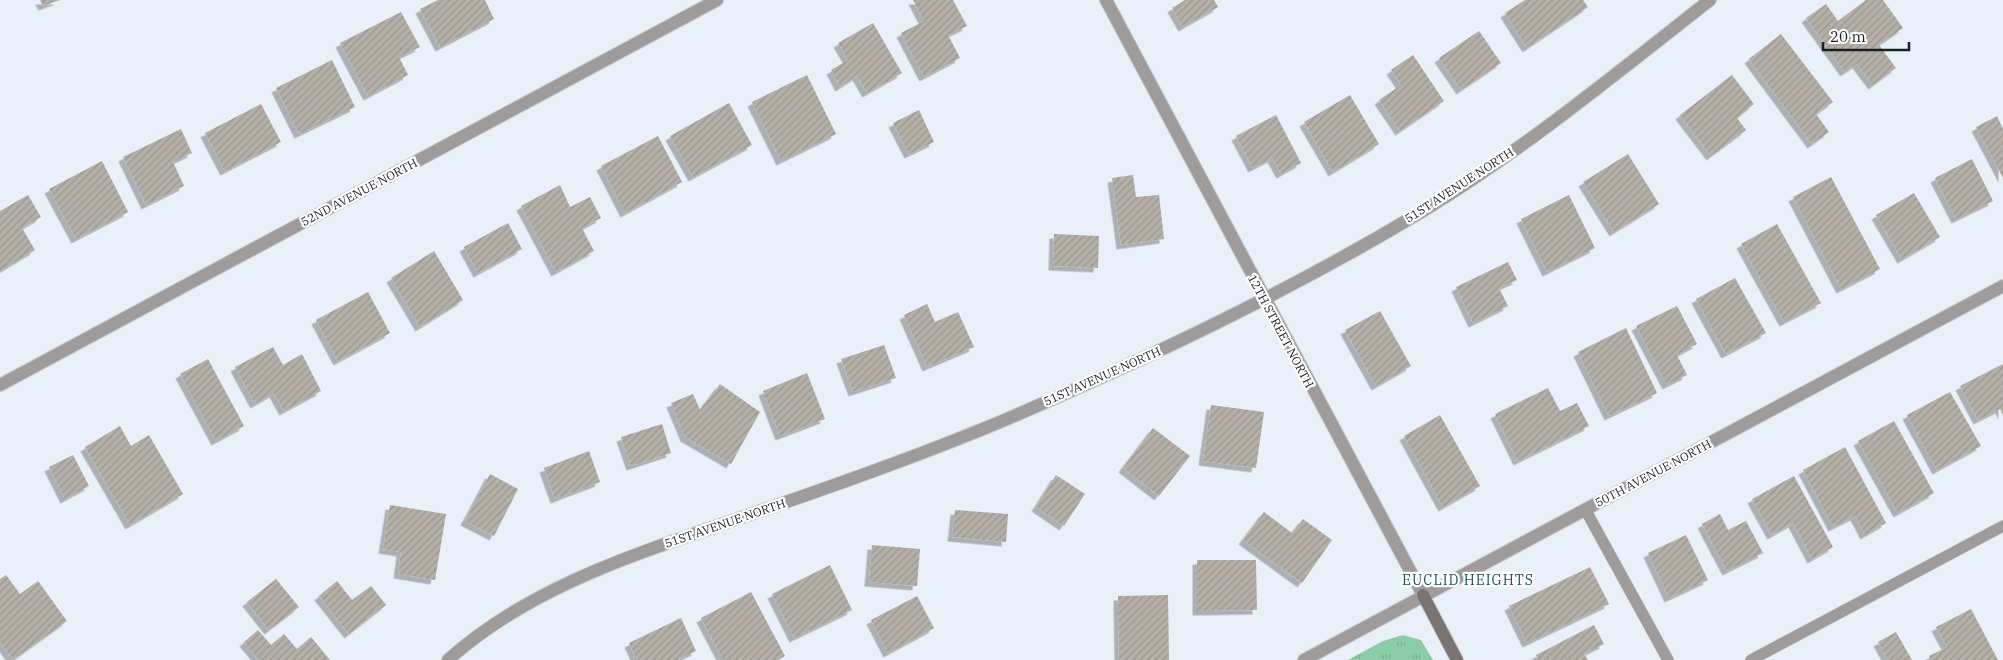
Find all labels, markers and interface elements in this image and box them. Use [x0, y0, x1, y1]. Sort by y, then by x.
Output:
scale bar [1823, 20, 1909, 52]
text: 20 m [1830, 27, 1866, 46]
street label: 51ST AVENUE NORTH [1402, 144, 1516, 226]
street label: 52ND AVENUE NORTH [298, 155, 420, 229]
street label: 12TH STREET NORTH [1245, 272, 1317, 390]
street label: 51ST AVENUE NORTH [1041, 343, 1163, 409]
street label: 50TH AVENUE NORTH [1592, 436, 1714, 510]
street label: 51ST AVENUE NORTH [663, 495, 787, 551]
district label: EUCLID HEIGHTS [1402, 571, 1534, 589]

